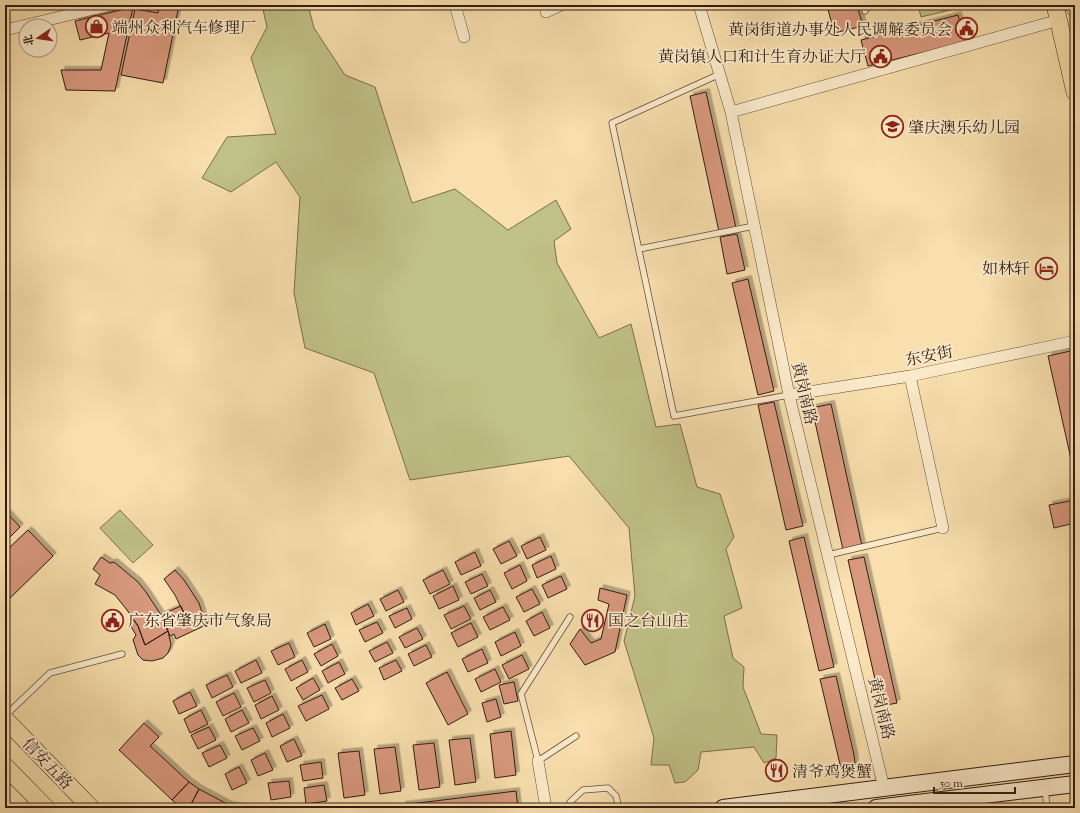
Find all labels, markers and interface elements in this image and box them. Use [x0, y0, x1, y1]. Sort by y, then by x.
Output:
shop icon: 端州众利汽车修理厂 [84, 14, 110, 40]
public building icon: 黄岗街道办事处人民调解委员会 [954, 16, 980, 42]
north arrow [18, 18, 58, 58]
place label: 端州众利汽车修理厂 [112, 18, 256, 41]
place label: 黄岗街道办事处人民调解委员会 [728, 20, 952, 43]
text: 北 [20, 33, 38, 47]
public building icon: 黄岗镇人口和计生育办证大厅 [868, 43, 894, 69]
place label: 黄岗镇人口和计生育办证大厅 [658, 47, 866, 70]
school or university icon: 肇庆澳乐幼儿园 [880, 114, 906, 140]
place label: 肇庆澳乐幼儿园 [908, 118, 1020, 141]
hotel icon: 如林轩 [1033, 255, 1059, 281]
place label: 如林轩 [982, 259, 1030, 282]
street label: 东安街 [904, 342, 955, 373]
street label: 黄岗南路 [784, 360, 821, 427]
public building icon: 广东省肇庆市气象局 [100, 607, 126, 633]
restaurant icon: 国之台山庄 [580, 607, 606, 633]
place label: 广东省肇庆市气象局 [128, 611, 272, 634]
place label: 国之台山庄 [608, 611, 688, 634]
street label: 黄岗南路 [861, 675, 898, 742]
street label: 信安五路 [16, 734, 77, 796]
restaurant icon: 清爷鸡煲蟹 [763, 758, 789, 784]
place label: 清爷鸡煲蟹 [792, 762, 872, 785]
scale bar [934, 769, 1015, 795]
text: 50 m [939, 775, 963, 793]

